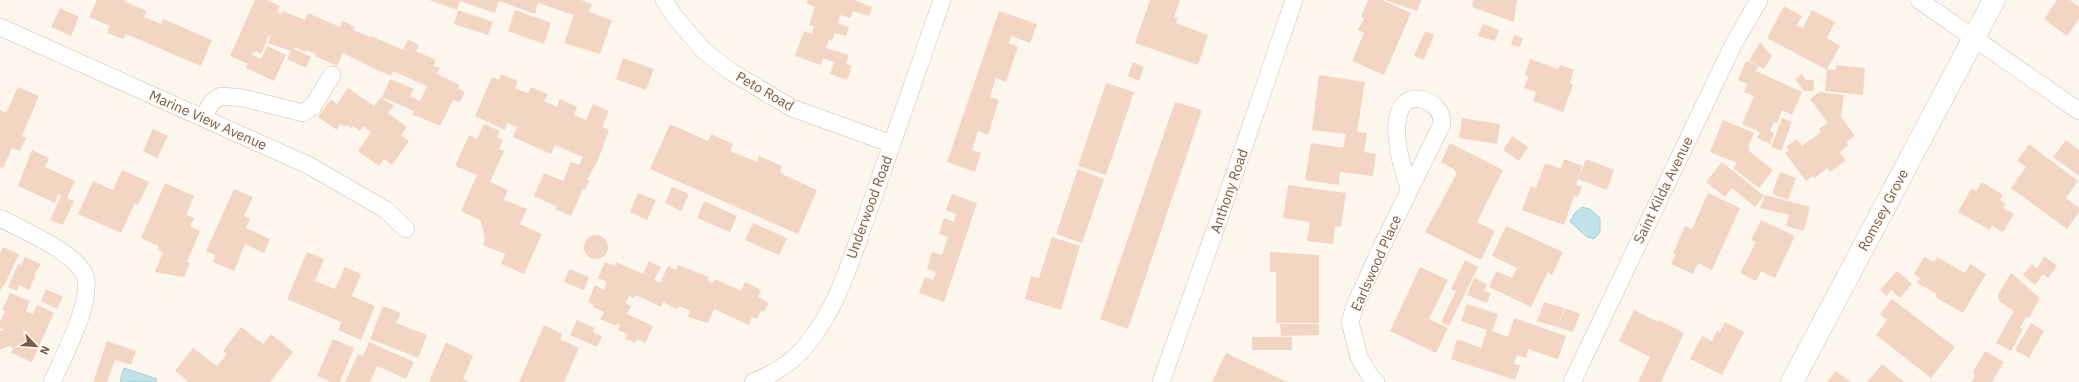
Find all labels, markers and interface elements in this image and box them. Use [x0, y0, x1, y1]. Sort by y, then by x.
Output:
street label: Peto Road [733, 67, 797, 115]
street label: Marine View Avenue [146, 86, 270, 154]
street label: Saint Kilda Avenue [1629, 133, 1697, 247]
street label: Anthony Road [1206, 146, 1252, 236]
street label: Underwood Road [842, 153, 896, 261]
street label: Romsey Grove [1854, 166, 1912, 254]
street label: Earlswood Place [1347, 212, 1405, 314]
north arrow [16, 326, 56, 366]
text: N [37, 344, 53, 357]

